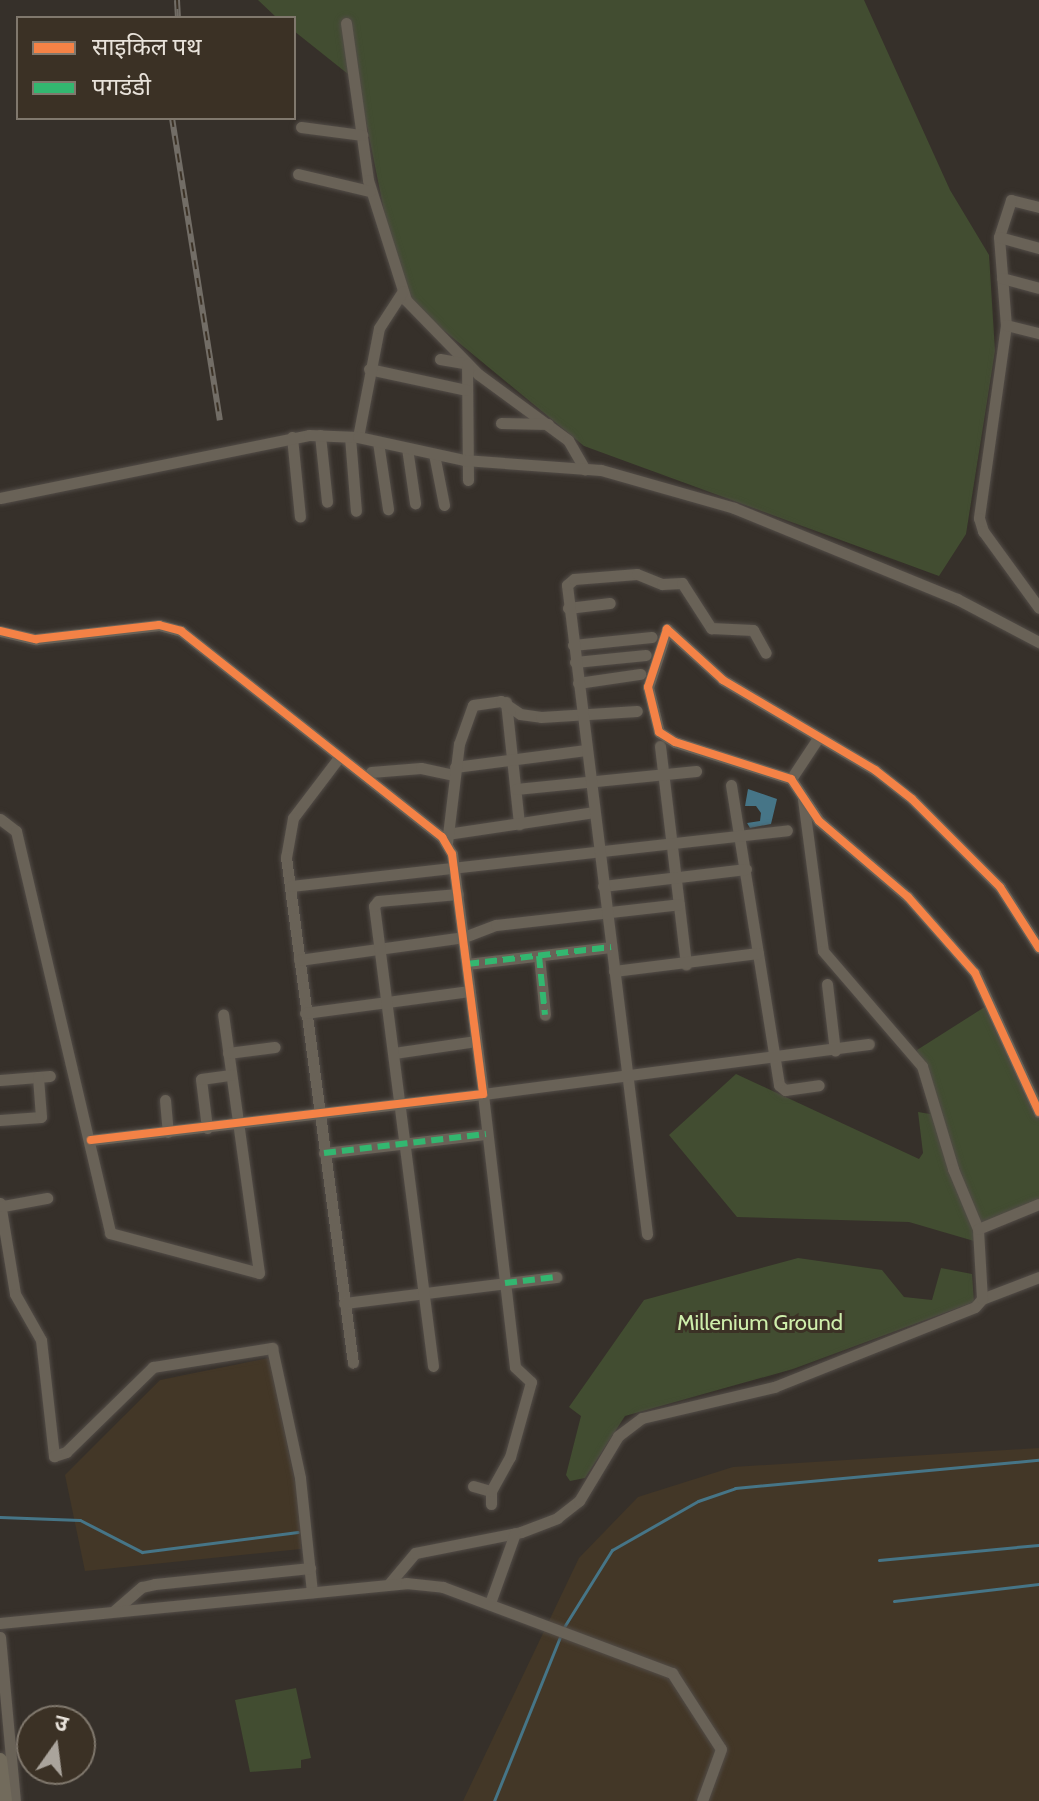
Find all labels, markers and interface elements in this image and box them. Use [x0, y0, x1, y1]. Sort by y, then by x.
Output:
legend [16, 16, 296, 120]
text: साइकिल पथ [92, 32, 202, 61]
text: पगडंडी [92, 72, 151, 101]
park label: Millenium Ground [677, 1310, 843, 1336]
north arrow [16, 1705, 96, 1785]
text: उ [52, 1709, 71, 1738]

